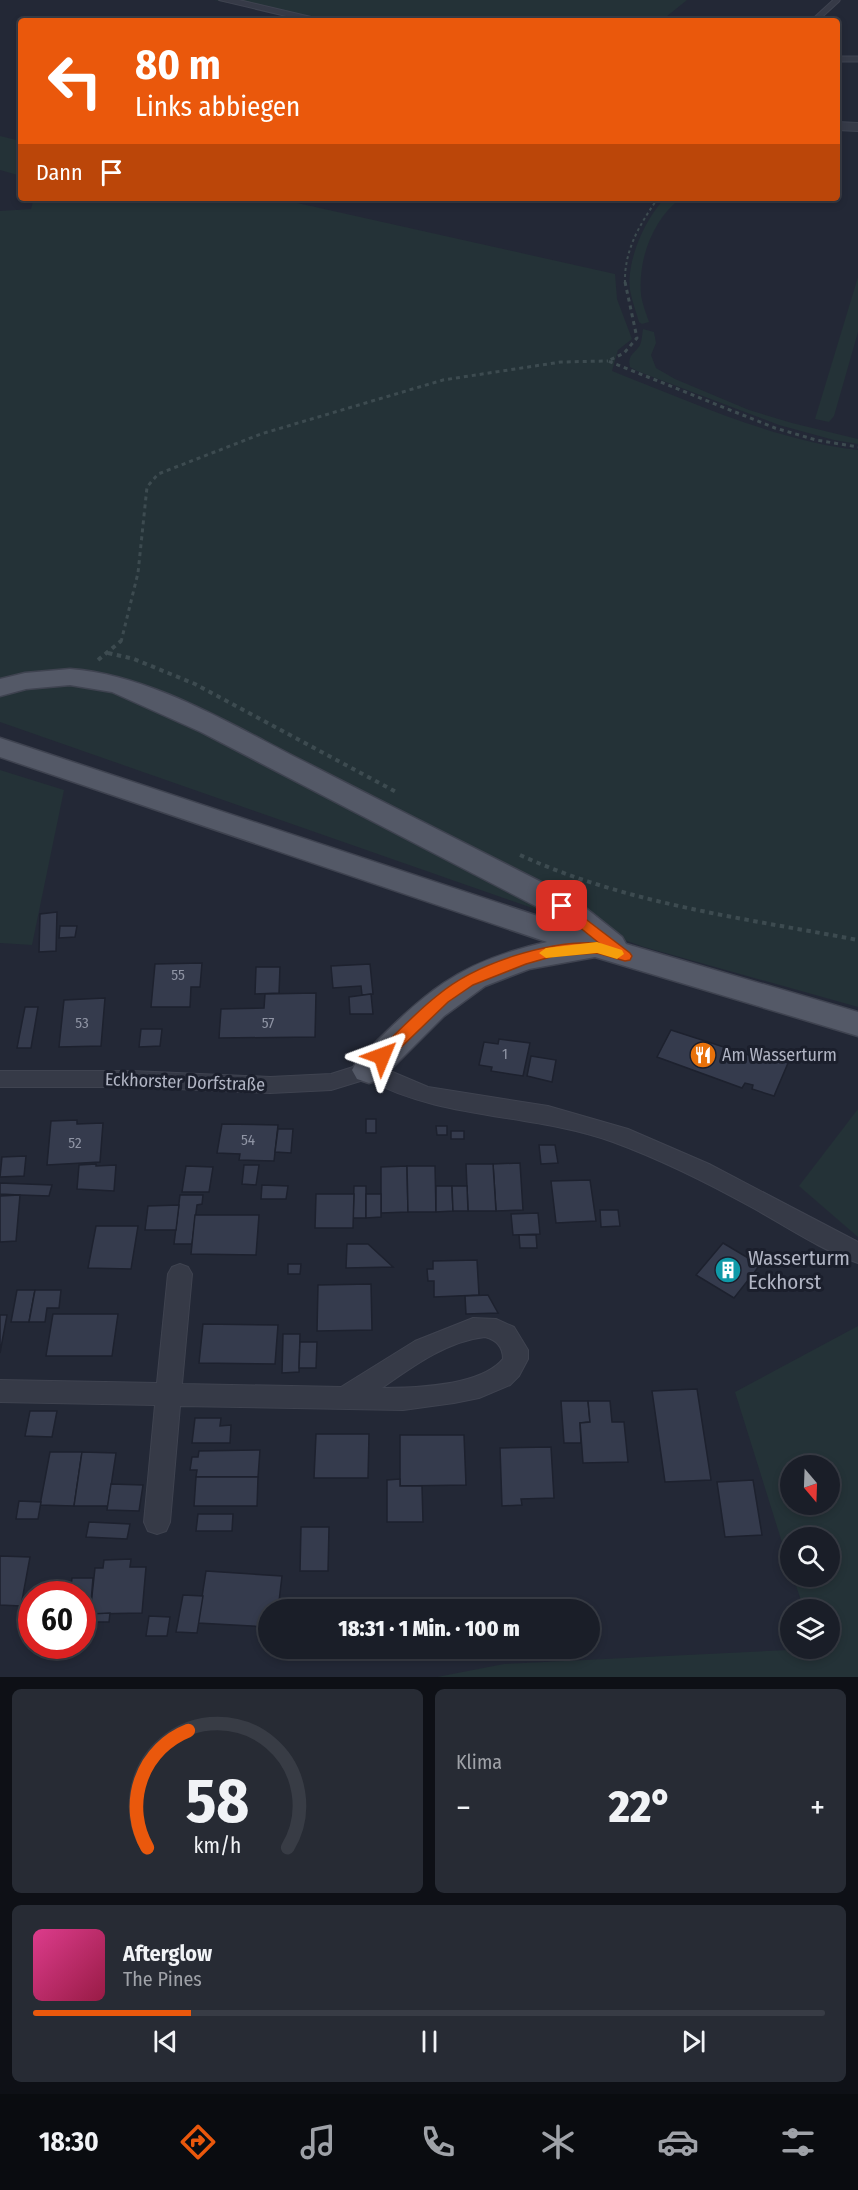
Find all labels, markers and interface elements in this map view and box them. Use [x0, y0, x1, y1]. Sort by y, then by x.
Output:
text: 80 m [135, 40, 221, 90]
icon: left [36, 42, 114, 120]
text: Links abbiegen [135, 91, 300, 123]
icon: arrive [95, 156, 128, 189]
text: Dann [36, 159, 83, 186]
pin [536, 880, 587, 931]
icon: arrive [545, 889, 578, 922]
house number: 55 [171, 966, 185, 984]
house number: 53 [75, 1014, 89, 1032]
house number: 57 [262, 1014, 274, 1032]
position arrow [350, 1024, 414, 1088]
restaurant icon: Am Wasserturm [688, 1040, 718, 1070]
place label: Am Wasserturm [722, 1044, 837, 1066]
house number: 1 [502, 1045, 508, 1063]
street label: Eckhorster Dorfstraße [105, 1068, 266, 1096]
house number: 54 [241, 1131, 255, 1149]
house number: 52 [68, 1134, 82, 1152]
place label: Wasserturm Eckhorst [748, 1245, 850, 1295]
building icon: Wasserturm Eckhorst [713, 1255, 743, 1285]
north arrow [780, 1455, 840, 1515]
map controls [780, 1455, 840, 1659]
button: search [780, 1527, 840, 1587]
speed limit sign: 60 [18, 1581, 96, 1659]
button: layers [780, 1599, 840, 1659]
text: 18:31 · 1 Min. · 100 m [338, 1615, 520, 1642]
text: Klima [456, 1750, 502, 1774]
text: 58 [186, 1764, 249, 1839]
text: 22° [609, 1780, 672, 1834]
text: − [456, 1788, 471, 1828]
text: + [810, 1788, 825, 1828]
text: km/h [194, 1833, 241, 1859]
text: Afterglow [123, 1940, 212, 1967]
text: The Pines [123, 1967, 202, 1991]
icon: previous [149, 2025, 182, 2058]
icon: pause [413, 2025, 446, 2058]
icon: next [677, 2025, 710, 2058]
icon: directions [177, 2121, 219, 2163]
icon: music [297, 2121, 339, 2163]
icon: phone [417, 2121, 459, 2163]
icon: climate [537, 2121, 579, 2163]
icon: car [657, 2121, 699, 2163]
icon: filters [777, 2121, 819, 2163]
text: 18:30 [39, 2126, 99, 2158]

